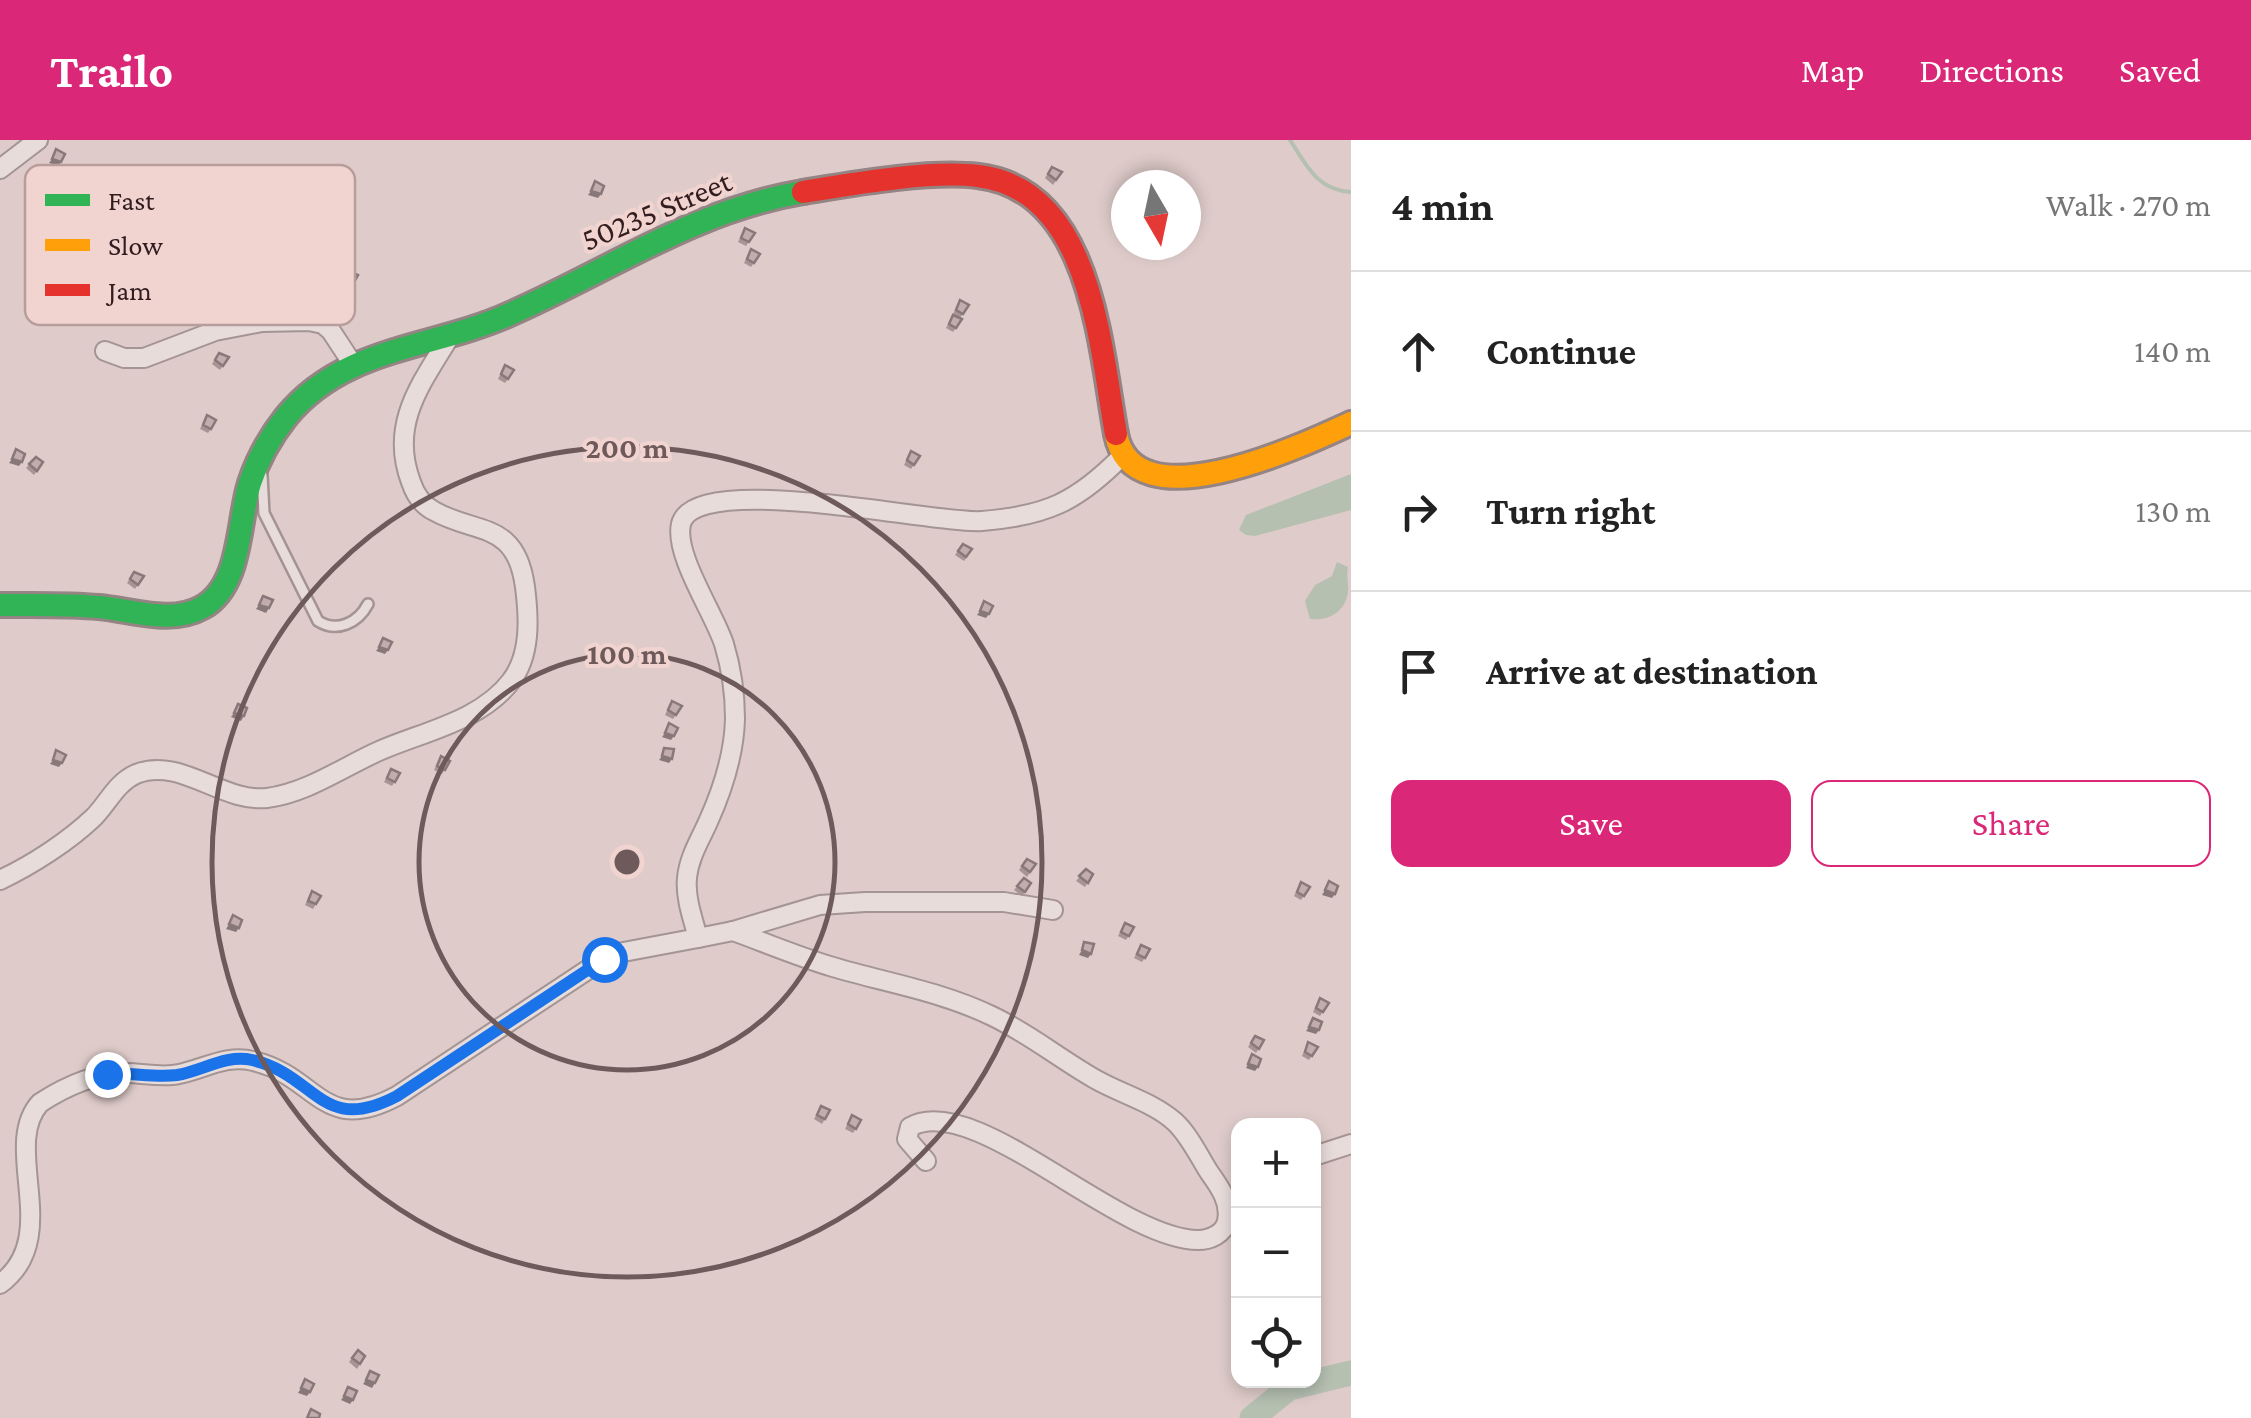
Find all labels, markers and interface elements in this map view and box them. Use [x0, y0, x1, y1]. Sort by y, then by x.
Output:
text: Trailo [50, 44, 173, 97]
text: Map [1801, 51, 1864, 90]
text: Directions [1919, 51, 2064, 90]
text: Saved [2119, 51, 2201, 90]
street label: 50235 Street [576, 162, 737, 258]
legend [25, 165, 355, 325]
north arrow [1111, 170, 1201, 260]
text: 4 min [1391, 182, 1494, 229]
text: Fast [108, 185, 155, 216]
text: Walk · 270 m [2046, 187, 2211, 223]
text: Slow [108, 230, 163, 261]
text: Jam [105, 275, 152, 306]
icon: ahead [1391, 324, 1446, 379]
text: Continue [1486, 330, 1636, 372]
text: 140 m [2134, 333, 2211, 369]
text: 200 m [586, 431, 669, 464]
icon: right [1391, 484, 1446, 539]
text: Turn right [1486, 490, 1655, 532]
text: 130 m [2135, 493, 2211, 529]
text: 100 m [588, 637, 667, 670]
icon: arrive [1391, 644, 1446, 699]
text: Arrive at destination [1486, 650, 1818, 692]
button: Save [1391, 780, 1791, 867]
button: Share [1811, 780, 2211, 867]
centre of rings [609, 844, 645, 880]
route start [582, 937, 628, 983]
route end [85, 1052, 131, 1098]
map controls [1231, 1118, 1321, 1388]
button: + [1231, 1118, 1321, 1208]
button: − [1231, 1208, 1321, 1298]
button: locate [1231, 1298, 1321, 1388]

